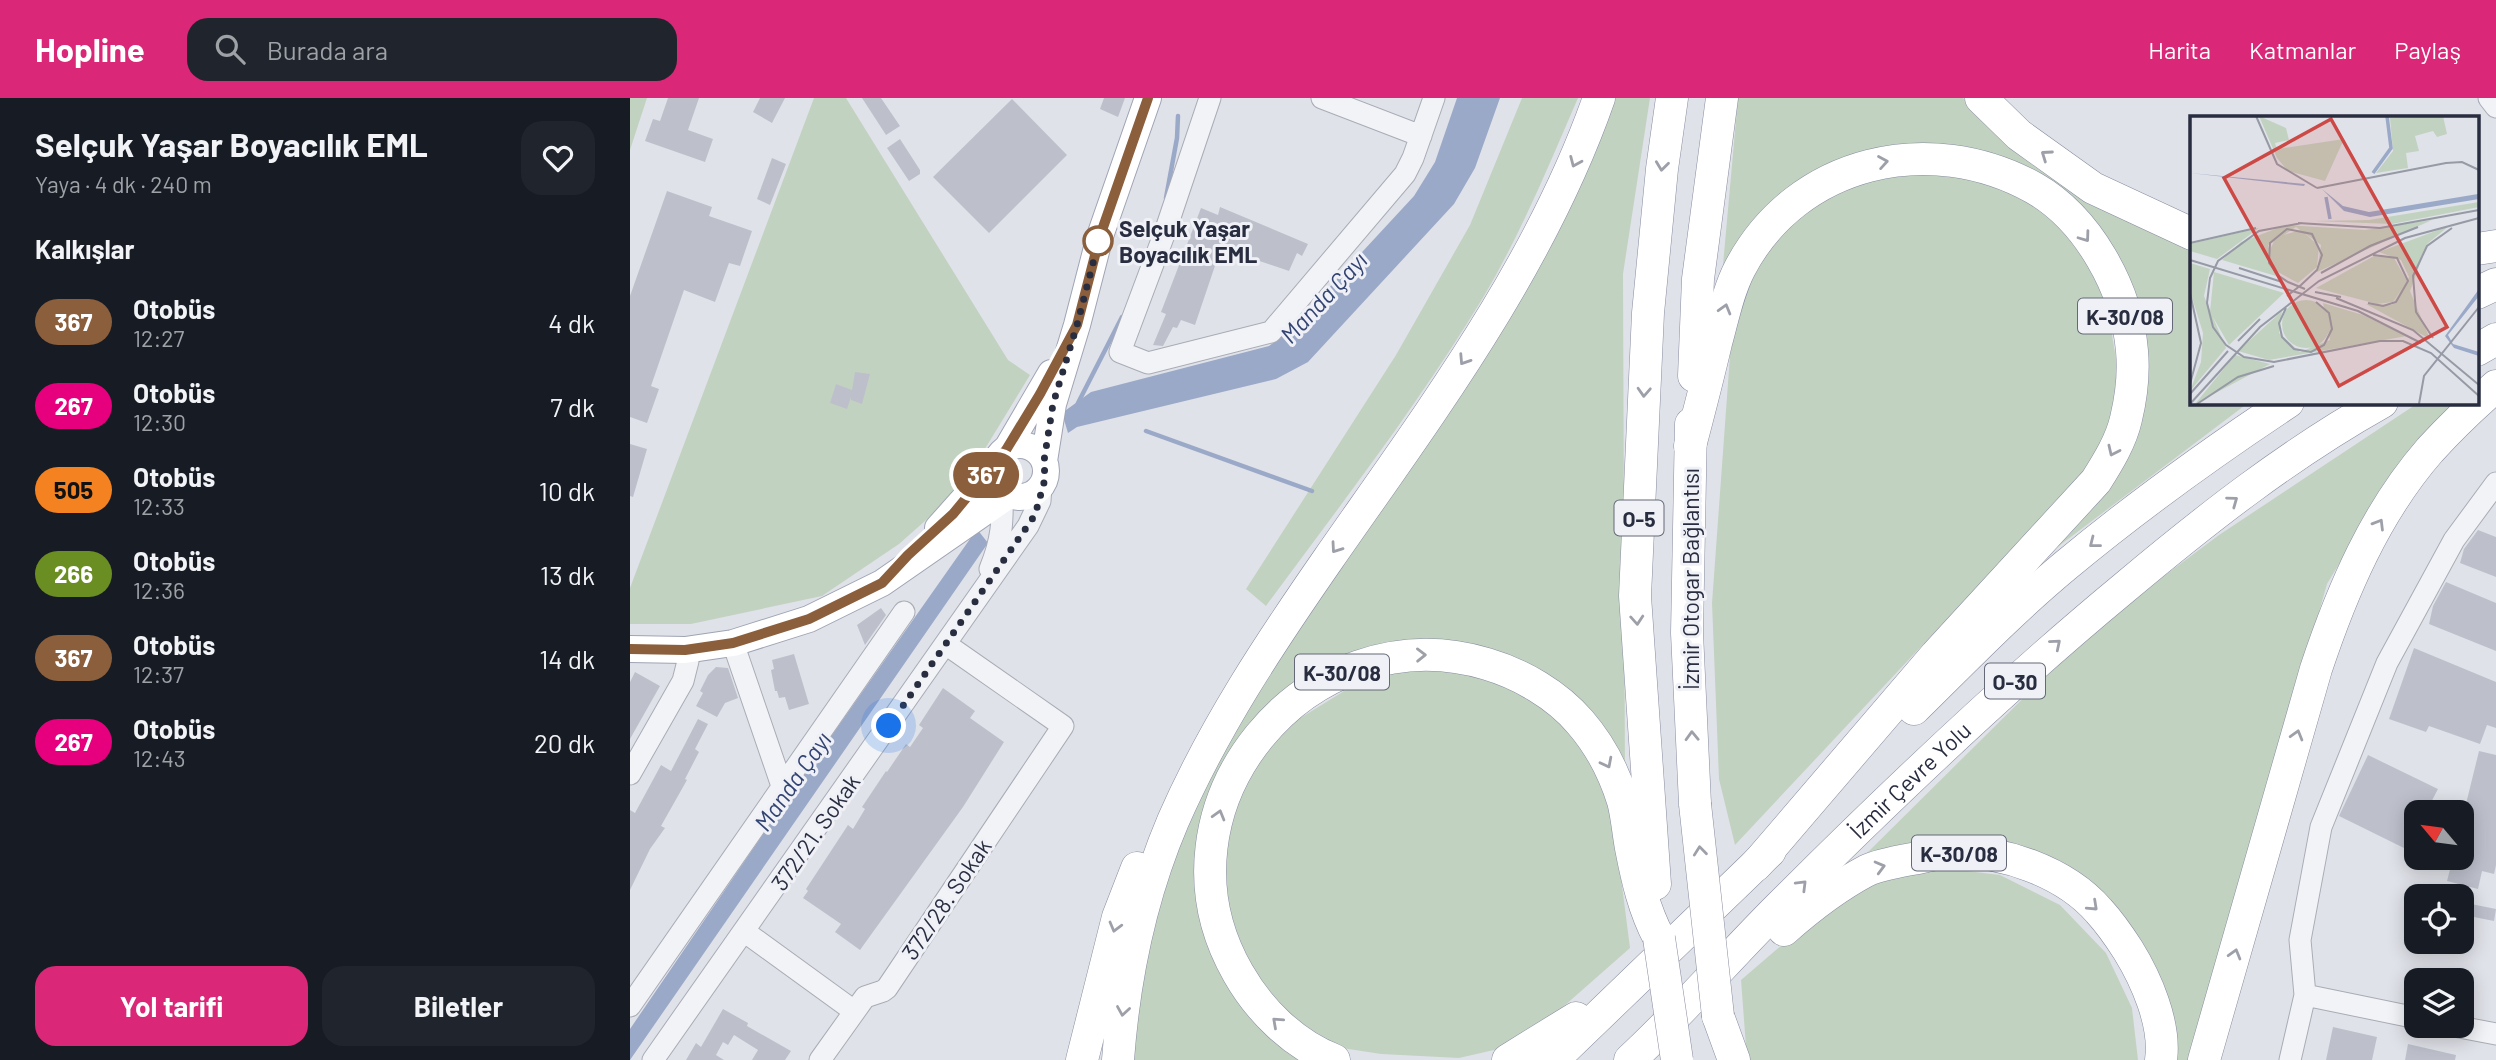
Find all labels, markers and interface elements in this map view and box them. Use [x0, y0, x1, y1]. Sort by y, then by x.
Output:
search box [187, 18, 677, 81]
text: Hopline [35, 29, 145, 69]
icon: search [211, 30, 249, 68]
text: Burada ara [267, 34, 388, 65]
text: Harita [2148, 35, 2211, 64]
text: Katmanlar [2249, 35, 2356, 64]
text: Paylaş [2394, 35, 2461, 64]
inset map [2190, 116, 2478, 404]
button: heart [521, 121, 595, 195]
text: Selçuk Yaşar Boyacılık EML [35, 124, 428, 164]
one-way arrow [2041, 151, 2054, 163]
one-way arrow [1569, 155, 1583, 167]
one-way arrow [1877, 156, 1889, 171]
one-way arrow [1655, 160, 1670, 171]
text: Yaya · 4 dk · 240 m [35, 170, 212, 198]
place label: Selçuk Yaşar Boyacılık EML [1119, 214, 1257, 268]
marker: Selçuk Yaşar Boyacılık EML [1083, 226, 1113, 256]
one-way arrow [2077, 229, 2090, 242]
text: Kalkışlar [35, 233, 135, 264]
water label: Manda Çayı [1274, 245, 1373, 349]
text: Otobüs [133, 293, 215, 324]
road number: K-30/08 [2078, 298, 2172, 333]
one-way arrow [1717, 303, 1732, 315]
text: 367 [55, 307, 92, 336]
text: 4 dk [548, 307, 595, 338]
text: 12:27 [133, 324, 184, 352]
one-way arrow [1460, 352, 1473, 365]
text: Otobüs [133, 377, 215, 408]
one-way arrow [1637, 387, 1652, 398]
text: 267 [54, 391, 93, 420]
text: 7 dk [550, 391, 595, 422]
text: 12:30 [133, 408, 186, 436]
one-way arrow [2107, 444, 2121, 456]
line badge: 367 [946, 452, 1026, 498]
text: 367 [967, 460, 1005, 489]
text: Otobüs [133, 461, 215, 492]
street label: İzmir Otogar Bağlantısı [1676, 468, 1704, 690]
text: 505 [54, 475, 93, 504]
text: 10 dk [539, 475, 595, 506]
text: 12:33 [133, 492, 185, 520]
one-way arrow [2225, 497, 2238, 509]
road number: O-5 [1614, 500, 1664, 536]
one-way arrow [2371, 518, 2384, 531]
one-way arrow [2090, 535, 2102, 548]
one-way arrow [1332, 540, 1344, 553]
text: Otobüs [133, 545, 215, 576]
text: 266 [54, 559, 93, 588]
text: 13 dk [540, 559, 595, 590]
text: 12:36 [133, 576, 185, 604]
one-way arrow [1629, 614, 1644, 625]
text: Otobüs [133, 629, 215, 660]
one-way arrow [2048, 640, 2061, 652]
text: 367 [55, 643, 92, 672]
text: 14 dk [539, 643, 595, 674]
one-way arrow [1416, 648, 1427, 663]
road number: K-30/08 [1295, 654, 1389, 690]
text: 12:37 [133, 660, 184, 688]
road number: O-30 [1985, 664, 2045, 698]
your location [871, 708, 906, 743]
text: Otobüs [133, 713, 215, 744]
street label: İzmir Çevre Yolu [1843, 716, 1976, 844]
water label: Manda Çayı [747, 726, 837, 836]
text: 267 [54, 727, 93, 756]
text: 20 dk [534, 727, 595, 758]
one-way arrow [2289, 729, 2304, 741]
one-way arrow [1684, 730, 1699, 741]
text: 12:43 [133, 744, 186, 772]
one-way arrow [1599, 756, 1612, 768]
street label: 372/21. Sokak [765, 768, 865, 896]
north arrow [2404, 800, 2474, 870]
map controls [2404, 800, 2474, 1038]
one-way arrow [1211, 809, 1226, 821]
street label: 372/28. Sokak [895, 833, 997, 965]
road number: K-30/08 [1912, 836, 2006, 870]
one-way arrow [1692, 845, 1707, 857]
one-way arrow [1874, 861, 1886, 875]
one-way arrow [1794, 880, 1807, 893]
button: locate [2404, 884, 2474, 954]
one-way arrow [2085, 897, 2098, 910]
one-way arrow [1109, 921, 1123, 933]
one-way arrow [2226, 948, 2241, 960]
button: Yol tarifi [35, 966, 308, 1046]
button: Biletler [322, 966, 595, 1046]
button: layers [2404, 968, 2474, 1038]
one-way arrow [1115, 1005, 1130, 1016]
one-way arrow [1273, 1018, 1286, 1031]

